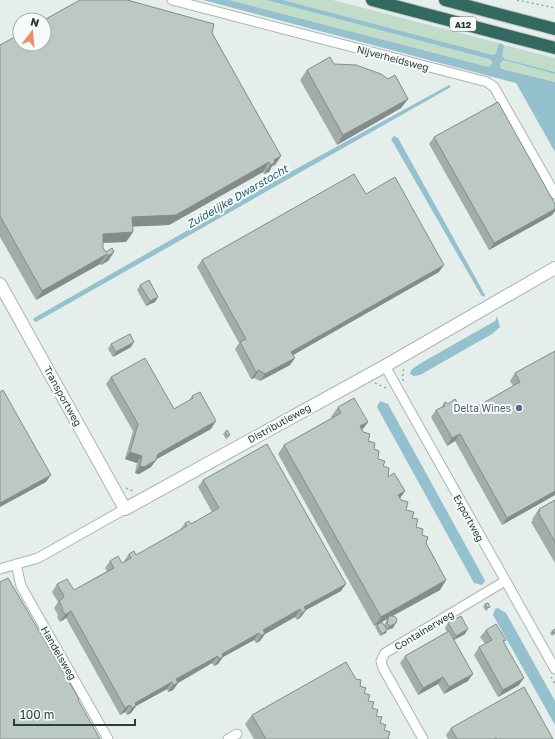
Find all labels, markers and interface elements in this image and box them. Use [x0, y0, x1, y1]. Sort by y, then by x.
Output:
north arrow [12, 12, 52, 52]
text: N [29, 15, 41, 29]
road number: A12 [450, 17, 476, 31]
street label: Nijverheidsweg [356, 43, 430, 73]
water label: Zuidelijke Dwarstocht [184, 161, 292, 231]
street label: Transportweg [42, 364, 84, 428]
street label: Distributieweg [245, 401, 313, 445]
place label: Delta Wines [454, 402, 511, 414]
marker: Delta Wines [514, 403, 524, 413]
street label: Exportweg [451, 492, 487, 544]
street label: Containerweg [392, 608, 456, 652]
street label: Handelsweg [39, 624, 79, 682]
scale bar [14, 701, 135, 727]
text: 100 m [20, 707, 54, 722]

